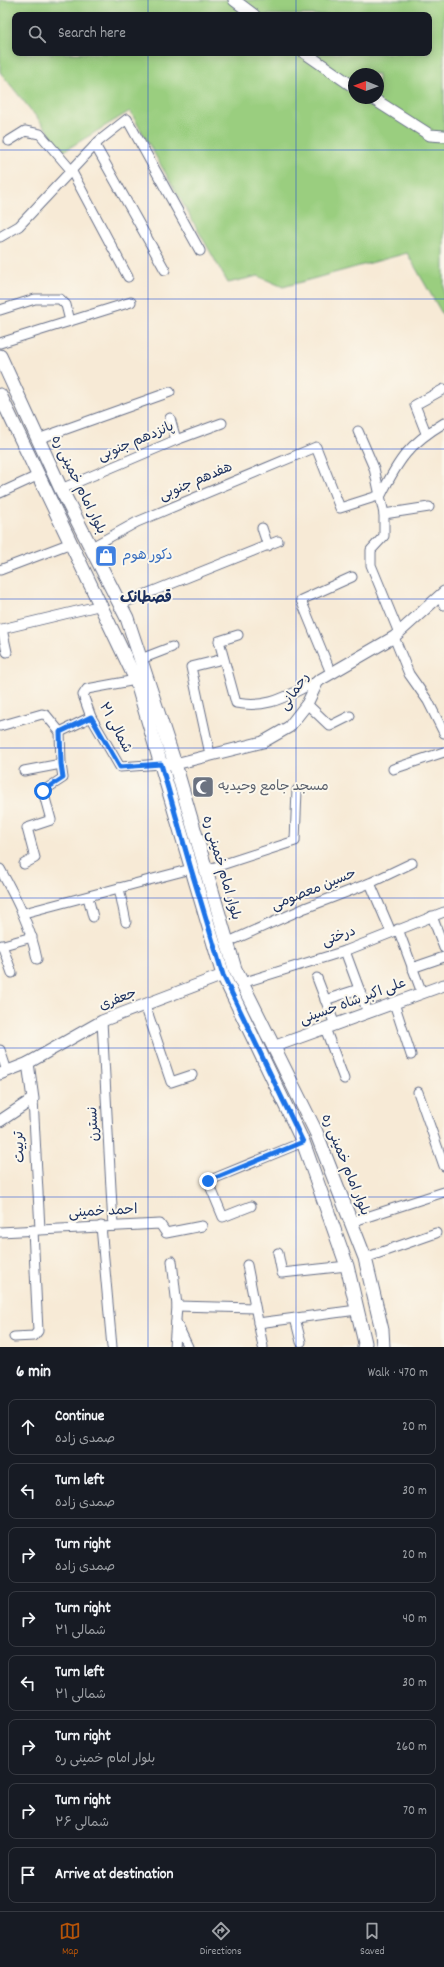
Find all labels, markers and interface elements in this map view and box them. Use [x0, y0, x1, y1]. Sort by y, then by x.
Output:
search box [12, 12, 432, 56]
icon: search [26, 23, 48, 45]
text: Search here [58, 23, 126, 45]
north arrow [348, 68, 384, 104]
street label: پانزدهم جنوبی [95, 417, 177, 467]
street label: بلوار امام خمینی ره [45, 432, 111, 538]
street label: هفدهم جنوبی [156, 458, 236, 506]
shop icon: دکور هوم [93, 543, 119, 569]
place label: دکور هوم [122, 546, 173, 566]
district label: قصطانک [120, 588, 172, 610]
street label: رحمانی [275, 669, 315, 715]
street label: ۲۱ شمالی [93, 699, 137, 757]
mosque icon: مسجد جامع وحیدیه [190, 774, 216, 800]
place label: مسجد جامع وحیدیه [218, 777, 329, 797]
route start [34, 782, 52, 800]
street label: بلوار امام خمینی ره [197, 813, 245, 923]
street label: حسین معصومی [268, 864, 360, 916]
street label: درختی [319, 922, 359, 952]
street label: علی اکبر شاه حسینی [297, 973, 409, 1031]
street label: جعفری [96, 984, 140, 1016]
street label: نسترن [83, 1106, 105, 1142]
street label: بلوار امام خمینی ره [316, 1111, 374, 1219]
street label: تربیت [9, 1130, 31, 1163]
route end [199, 1172, 217, 1190]
street label: احمد خمینی [68, 1200, 138, 1224]
text: 6 min [16, 1361, 51, 1385]
text: Walk · 470 m [368, 1364, 428, 1383]
text: Continue [55, 1406, 104, 1428]
icon: ahead [17, 1416, 39, 1438]
text: 20 m [402, 1418, 427, 1437]
text: صمدی زاده [55, 1430, 115, 1449]
text: Turn left [55, 1470, 104, 1492]
icon: left [17, 1480, 39, 1502]
text: 30 m [402, 1482, 427, 1501]
text: صمدی زاده [55, 1494, 115, 1513]
text: Turn right [55, 1534, 111, 1556]
icon: right [17, 1544, 39, 1566]
text: 20 m [402, 1546, 427, 1565]
text: صمدی زاده [55, 1558, 115, 1577]
text: Turn right [55, 1598, 111, 1620]
icon: right [17, 1608, 39, 1630]
text: 40 m [403, 1610, 427, 1629]
text: ۲۱ شمالی [55, 1622, 106, 1641]
text: Turn left [55, 1662, 104, 1684]
icon: left [17, 1672, 39, 1694]
text: 30 m [402, 1674, 427, 1693]
text: ۲۱ شمالی [55, 1686, 106, 1705]
text: Turn right [55, 1726, 111, 1748]
icon: right [17, 1736, 39, 1758]
text: 260 m [396, 1738, 427, 1757]
text: بلوار امام خمینی ره [55, 1750, 155, 1769]
text: Turn right [55, 1790, 111, 1812]
icon: right [17, 1800, 39, 1822]
text: 70 m [403, 1802, 427, 1821]
text: ۲۶ شمالی [55, 1814, 109, 1833]
icon: arrive [17, 1864, 39, 1886]
text: Arrive at destination [55, 1864, 173, 1886]
tab: Map [59, 1920, 81, 1960]
tab: Directions [200, 1920, 242, 1960]
tab: Saved [360, 1920, 385, 1960]

